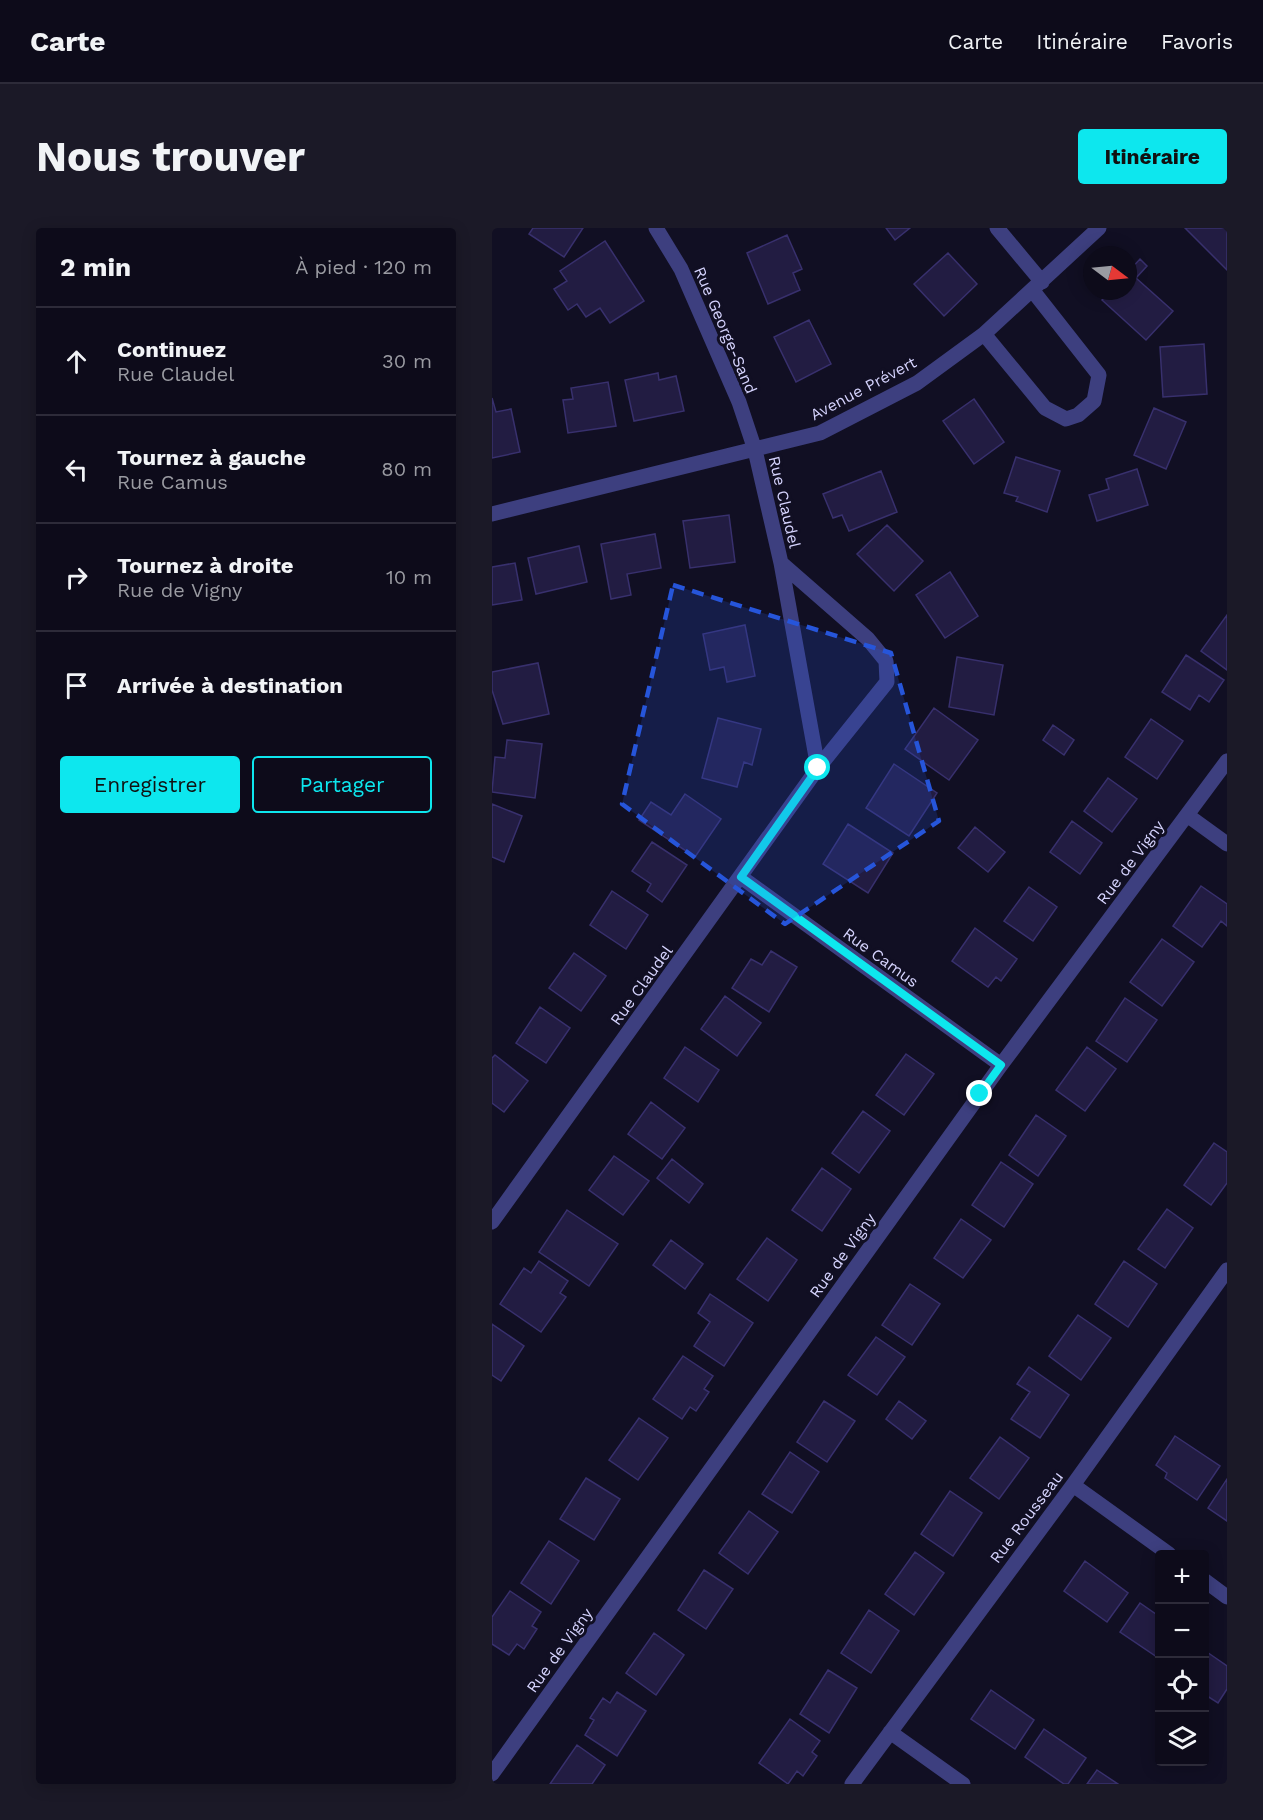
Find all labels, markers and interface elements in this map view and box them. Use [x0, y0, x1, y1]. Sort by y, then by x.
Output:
text: Carte [30, 25, 105, 58]
text: Carte [948, 29, 1003, 54]
text: Itinéraire [1036, 29, 1128, 54]
text: Favoris [1161, 29, 1233, 54]
button: Itinéraire [1078, 129, 1227, 184]
text: Nous trouver [36, 132, 305, 181]
north arrow [1083, 246, 1137, 300]
text: 2 min [60, 252, 131, 282]
text: À pied · 120 m [295, 255, 432, 279]
street label: Rue George-Sand [690, 264, 761, 397]
text: Continuez [117, 337, 226, 362]
icon: ahead [60, 345, 93, 378]
text: 30 m [382, 349, 432, 373]
street label: Avenue Prévert [807, 352, 920, 424]
text: Rue Claudel [117, 362, 234, 386]
text: Tournez à gauche [117, 445, 306, 470]
icon: left [60, 453, 93, 486]
street label: Rue Claudel [765, 454, 804, 550]
text: 80 m [381, 457, 432, 481]
text: Rue Camus [117, 470, 228, 494]
text: Tournez à droite [117, 553, 294, 578]
icon: right [60, 561, 93, 594]
text: 10 m [386, 565, 432, 589]
text: Rue de Vigny [117, 578, 242, 602]
icon: arrive [60, 669, 93, 702]
text: Arrivée à destination [117, 673, 343, 698]
route start [804, 754, 830, 780]
button: Enregistrer [60, 756, 240, 813]
button: Partager [252, 756, 432, 813]
street label: Rue de Vigny [1093, 816, 1169, 908]
street label: Rue Camus [839, 924, 922, 991]
street label: Rue Claudel [606, 942, 677, 1029]
route end [966, 1080, 992, 1106]
street label: Rue de Vigny [805, 1209, 880, 1301]
street label: Rue Rousseau [986, 1468, 1067, 1567]
map controls [1155, 1550, 1209, 1766]
button: + [1155, 1550, 1209, 1604]
street label: Rue de Vigny [522, 1604, 597, 1696]
button: − [1155, 1604, 1209, 1658]
button: locate [1155, 1658, 1209, 1712]
button: layers [1155, 1712, 1209, 1766]

